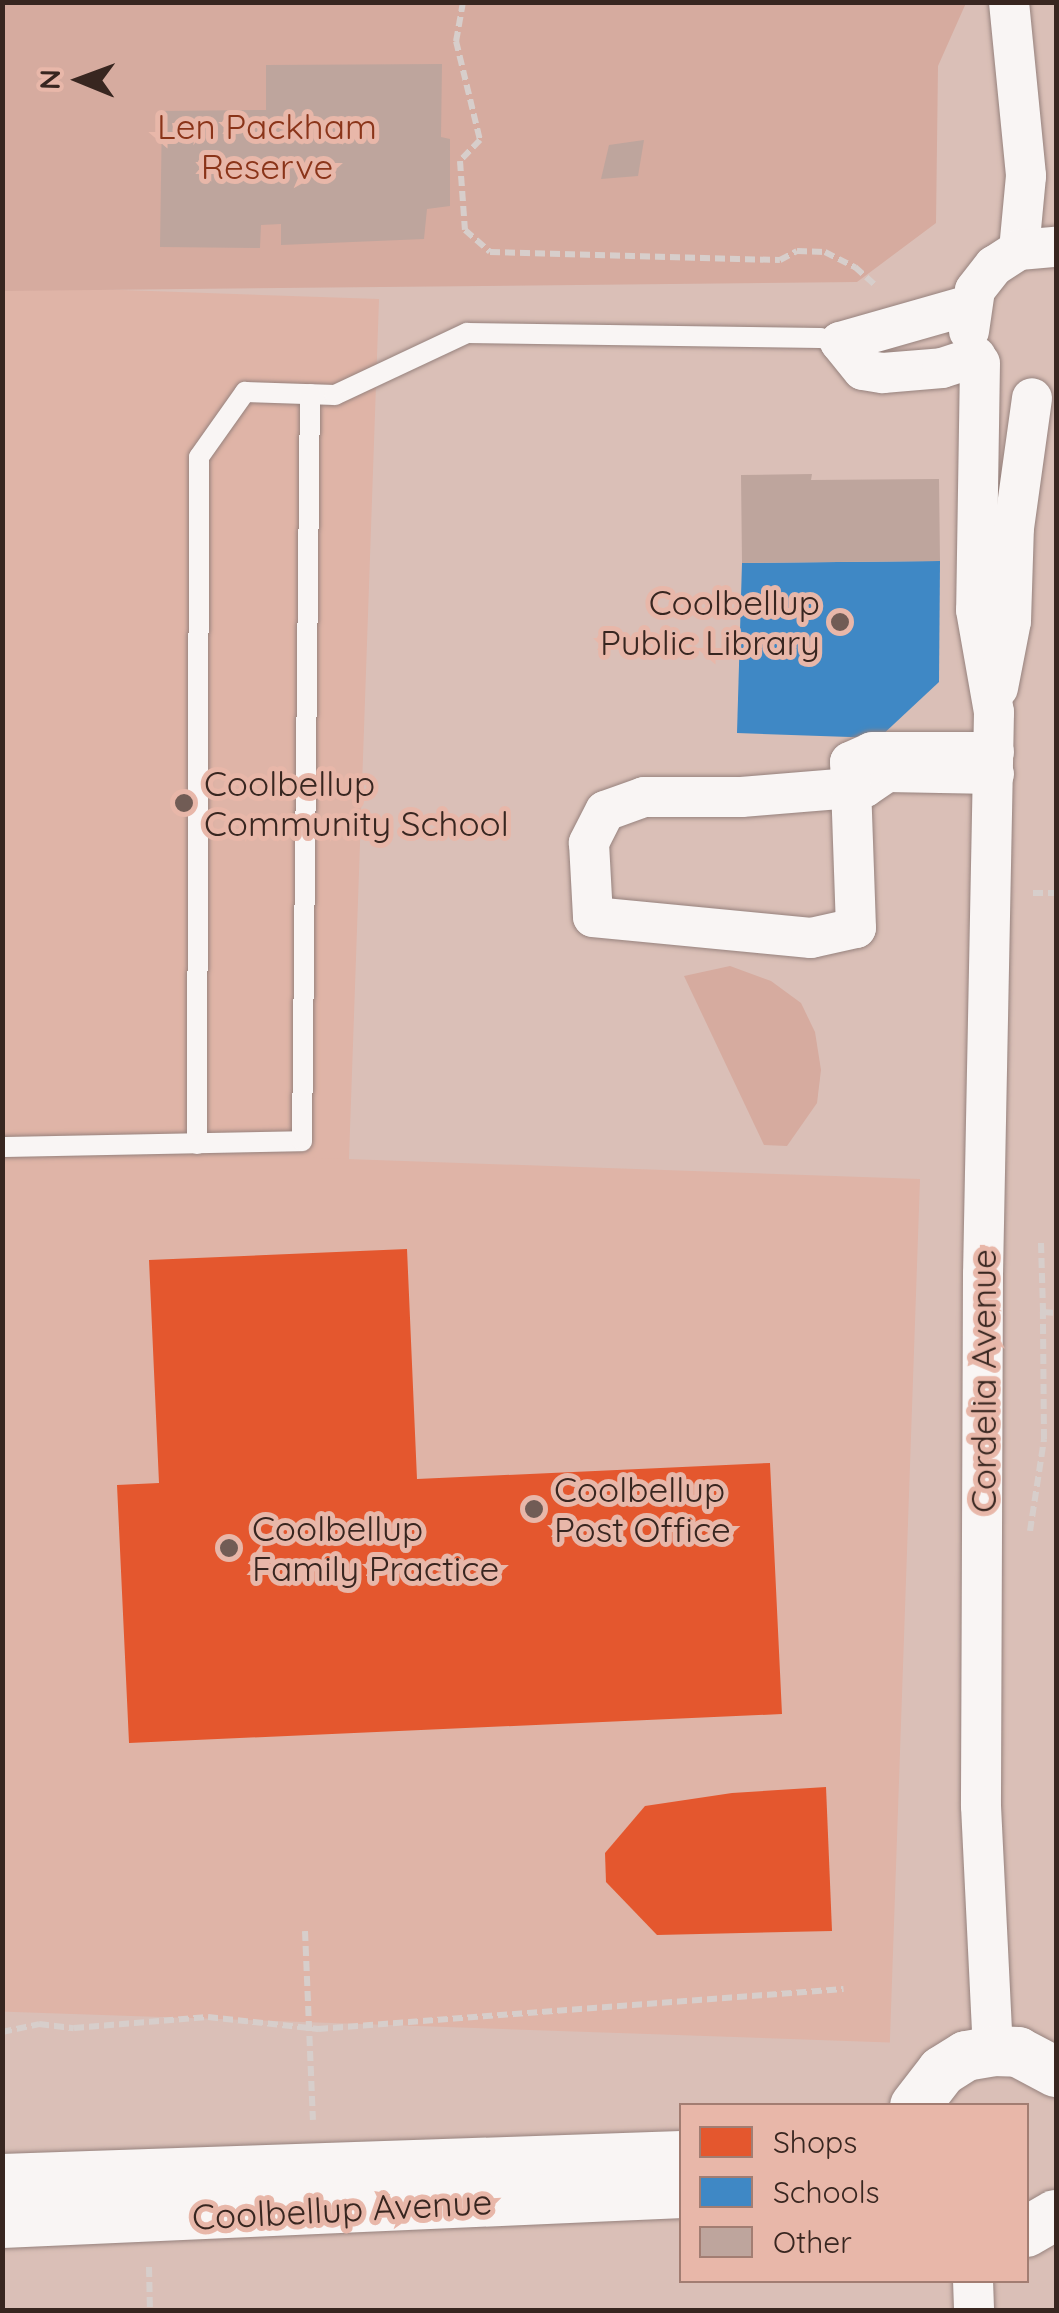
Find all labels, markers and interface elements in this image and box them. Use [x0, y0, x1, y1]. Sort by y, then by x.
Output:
north arrow [30, 30, 130, 130]
text: N [32, 69, 67, 90]
park label: Len Packham Reserve [157, 105, 377, 187]
place label: Coolbellup Public Library [600, 581, 820, 663]
marker: Coolbellup Public Library [829, 611, 851, 633]
place label: Coolbellup Community School [204, 762, 509, 844]
marker: Coolbellup Community School [173, 792, 195, 814]
street label: Cordelia Avenue [962, 1249, 1004, 1513]
place label: Coolbellup Post Office [554, 1468, 731, 1550]
marker: Coolbellup Post Office [523, 1498, 545, 1520]
place label: Coolbellup Family Practice [252, 1507, 499, 1589]
marker: Coolbellup Family Practice [216, 1535, 242, 1561]
legend [679, 2103, 1029, 2283]
text: Shops [773, 2123, 857, 2161]
text: Schools [773, 2173, 880, 2211]
street label: Coolbellup Avenue [191, 2180, 493, 2238]
text: Other [773, 2223, 852, 2261]

